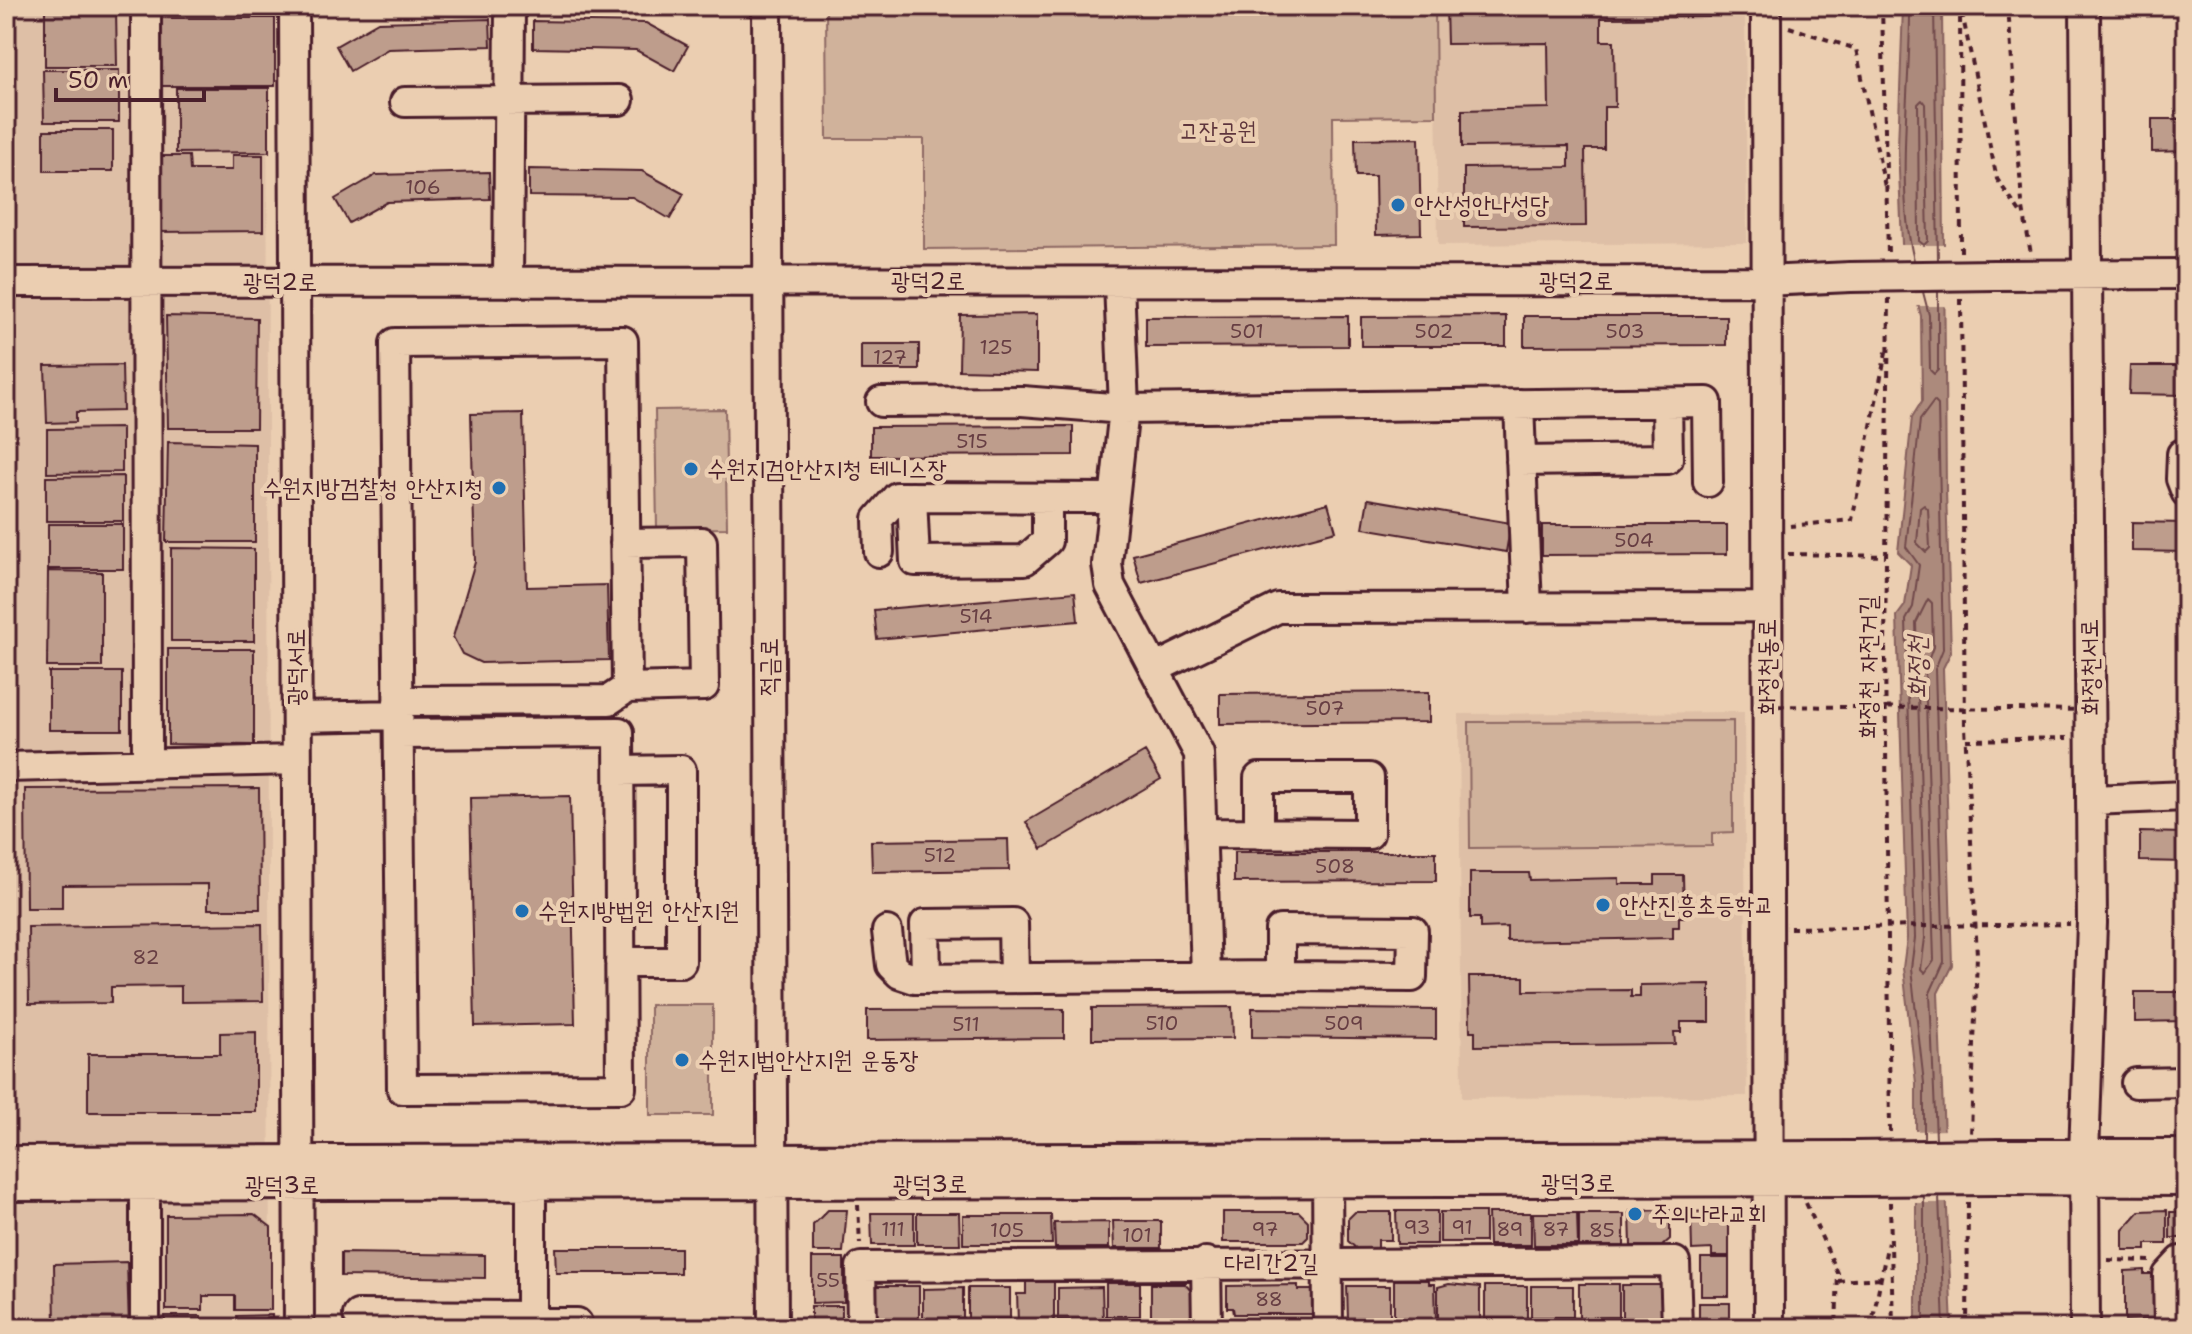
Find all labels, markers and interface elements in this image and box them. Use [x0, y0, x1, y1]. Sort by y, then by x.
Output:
scale bar [56, 52, 204, 102]
text: 50 m [68, 64, 128, 96]
park label: 고잔공원 [1179, 115, 1257, 147]
house number: 106 [405, 174, 441, 200]
place label: 안산성안나성당 [1414, 189, 1549, 221]
marker: 안산성안나성당 [1389, 196, 1407, 214]
street label: 광덕2로 [891, 265, 965, 297]
street label: 광덕2로 [1539, 265, 1613, 297]
street label: 광덕2로 [243, 266, 317, 298]
house number: 501 [1230, 318, 1264, 344]
house number: 502 [1415, 318, 1453, 344]
house number: 503 [1605, 318, 1645, 344]
house number: 125 [979, 334, 1013, 360]
house number: 127 [873, 344, 907, 370]
house number: 515 [956, 428, 988, 454]
place label: 수원지검안산지청 테니스장 [707, 453, 947, 485]
marker: 수원지검안산지청 테니스장 [682, 460, 700, 478]
place label: 수원지방검찰청 안산지청 [262, 472, 483, 504]
marker: 수원지방검찰청 안산지청 [490, 479, 508, 497]
house number: 504 [1614, 527, 1654, 553]
street label: 화정천 자전거길 [1852, 595, 1884, 739]
house number: 514 [960, 603, 992, 629]
street label: 화정천서로 [2073, 618, 2107, 716]
street label: 화정천동로 [1751, 619, 1783, 715]
street label: 광덕서로 [280, 628, 312, 706]
water label: 화정천 [1898, 632, 1935, 699]
street label: 적금로 [753, 638, 785, 696]
house number: 507 [1306, 695, 1344, 721]
house number: 512 [924, 842, 956, 868]
house number: 508 [1315, 853, 1355, 879]
place label: 안산진흥초등학교 [1619, 889, 1774, 921]
place label: 수원지방법원 안산지원 [538, 895, 739, 927]
marker: 안산진흥초등학교 [1594, 896, 1612, 914]
marker: 수원지방법원 안산지원 [513, 902, 531, 920]
house number: 82 [133, 944, 159, 970]
house number: 510 [1145, 1010, 1179, 1036]
house number: 509 [1324, 1010, 1364, 1036]
house number: 511 [952, 1011, 980, 1037]
place label: 수원지법안산지원 운동장 [698, 1044, 919, 1076]
marker: 수원지법안산지원 운동장 [673, 1051, 691, 1069]
street label: 광덕3로 [1541, 1167, 1615, 1199]
street label: 광덕3로 [893, 1168, 967, 1200]
street label: 광덕3로 [245, 1169, 319, 1201]
place label: 주의나라교회 [1651, 1198, 1767, 1230]
marker: 주의나라교회 [1626, 1205, 1644, 1223]
house number: 93 [1403, 1214, 1431, 1240]
house number: 91 [1451, 1214, 1473, 1240]
house number: 111 [881, 1216, 905, 1242]
house number: 97 [1252, 1216, 1278, 1242]
house number: 89 [1497, 1216, 1524, 1242]
house number: 87 [1543, 1216, 1569, 1242]
house number: 105 [990, 1217, 1024, 1243]
house number: 85 [1589, 1217, 1615, 1243]
house number: 101 [1122, 1222, 1152, 1248]
street label: 다리간2길 [1224, 1247, 1318, 1279]
house number: 55 [816, 1267, 840, 1293]
house number: 88 [1255, 1286, 1283, 1312]

